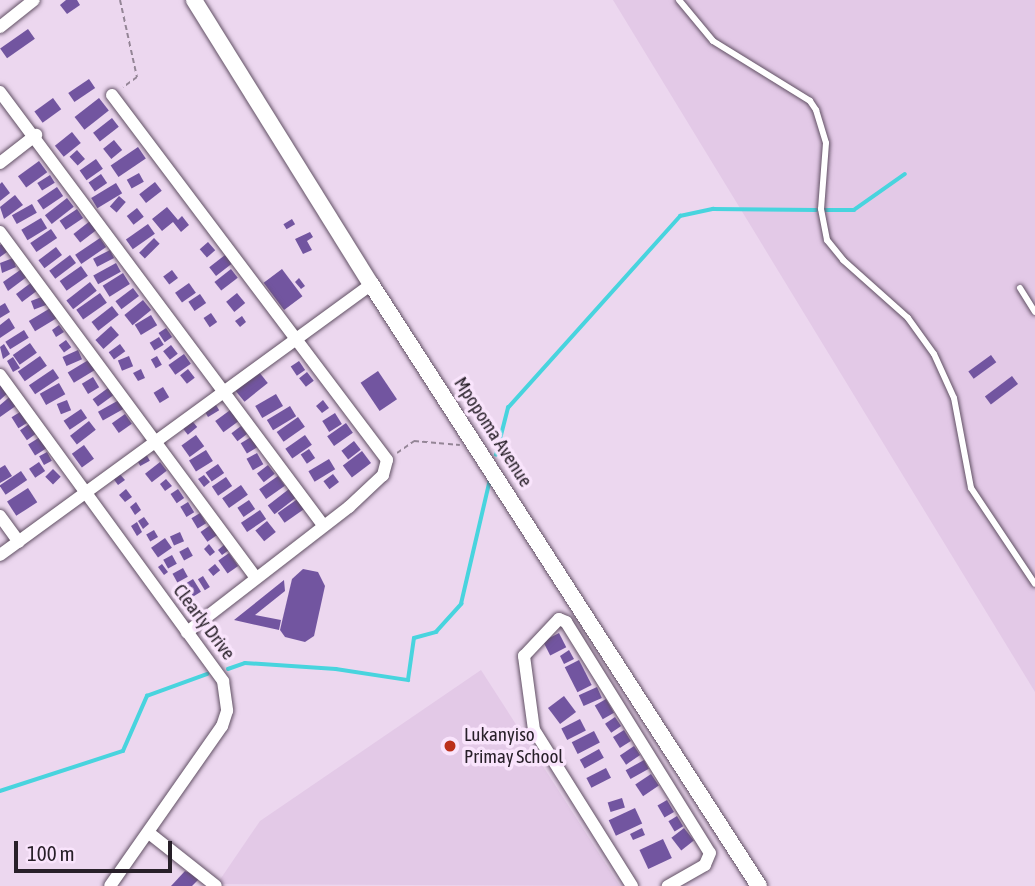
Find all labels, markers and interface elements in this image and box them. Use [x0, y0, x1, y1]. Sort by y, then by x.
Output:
street label: Mpopoma Avenue [449, 373, 537, 491]
street label: Clearly Drive [168, 580, 240, 664]
place label: Lukanyiso Primay School [464, 724, 563, 768]
marker: Lukanyiso Primay School [442, 738, 458, 754]
scale bar [18, 826, 175, 870]
text: 100 m [27, 841, 75, 865]

